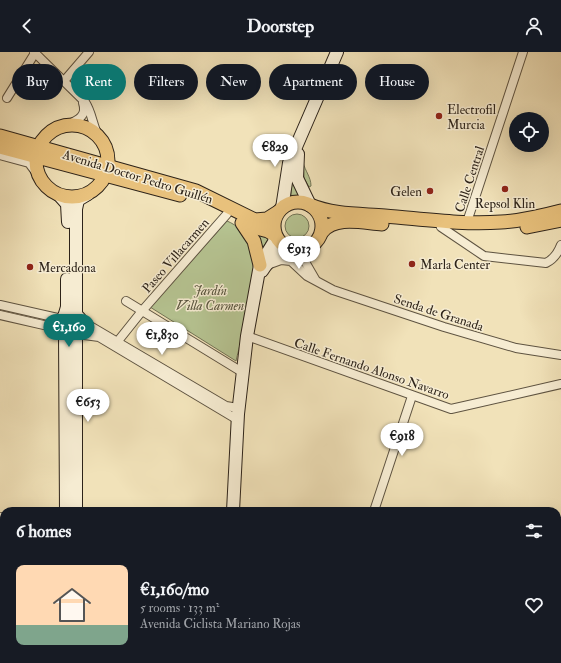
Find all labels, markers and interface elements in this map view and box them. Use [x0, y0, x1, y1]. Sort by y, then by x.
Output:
icon: back [16, 15, 38, 37]
text: Doorstep [247, 15, 314, 38]
icon: person [523, 15, 545, 37]
chip: Buy [12, 64, 63, 100]
chip: Rent [71, 64, 126, 100]
chip: Filters [134, 64, 198, 100]
chip: New [206, 64, 261, 100]
chip: Apartment [269, 64, 357, 100]
chip: House [365, 64, 429, 100]
place label: Electrofil Murcia [447, 102, 497, 133]
marker: Electrofil Murcia [434, 111, 444, 121]
map controls [509, 112, 549, 152]
button: locate [509, 112, 549, 152]
pin: €829 [251, 134, 299, 168]
text: €829 [262, 139, 288, 155]
street label: Calle Central [452, 143, 488, 215]
street label: Avenida Doctor Pedro Guillén [60, 146, 215, 208]
place label: Gelen [390, 184, 422, 200]
marker: Repsol Klin [500, 184, 510, 194]
marker: Gelen [425, 186, 435, 196]
place label: Repsol Klin [475, 196, 536, 213]
street label: Paseo Villacarmen [139, 215, 213, 296]
pin: €913 [275, 236, 323, 270]
text: €913 [287, 241, 311, 257]
place label: Marla Center [420, 257, 490, 273]
marker: Marla Center [407, 259, 417, 269]
place label: Mercadona [38, 260, 97, 276]
marker: Mercadona [25, 262, 35, 272]
park label: Jardín Villa Carmen [176, 283, 244, 314]
street label: Senda de Granada [392, 291, 486, 335]
pin: €1,160 [36, 314, 102, 348]
text: €1,160 [52, 319, 86, 335]
pin: €1,830 [129, 322, 195, 356]
text: €1,830 [145, 327, 179, 343]
street label: Calle Fernando Alonso Navarro [292, 335, 451, 403]
pin: €653 [64, 389, 112, 423]
text: €653 [76, 394, 100, 410]
pin: €918 [378, 423, 426, 457]
text: €918 [390, 428, 414, 444]
icon: filters [523, 520, 545, 542]
text: 6 homes [16, 521, 71, 542]
text: €1,160/mo [140, 579, 209, 600]
icon: home [48, 581, 96, 629]
icon: heart [523, 594, 545, 616]
text: 5 rooms · 133 m² [140, 600, 219, 616]
text: Avenida Ciclista Mariano Rojas [140, 616, 300, 632]

